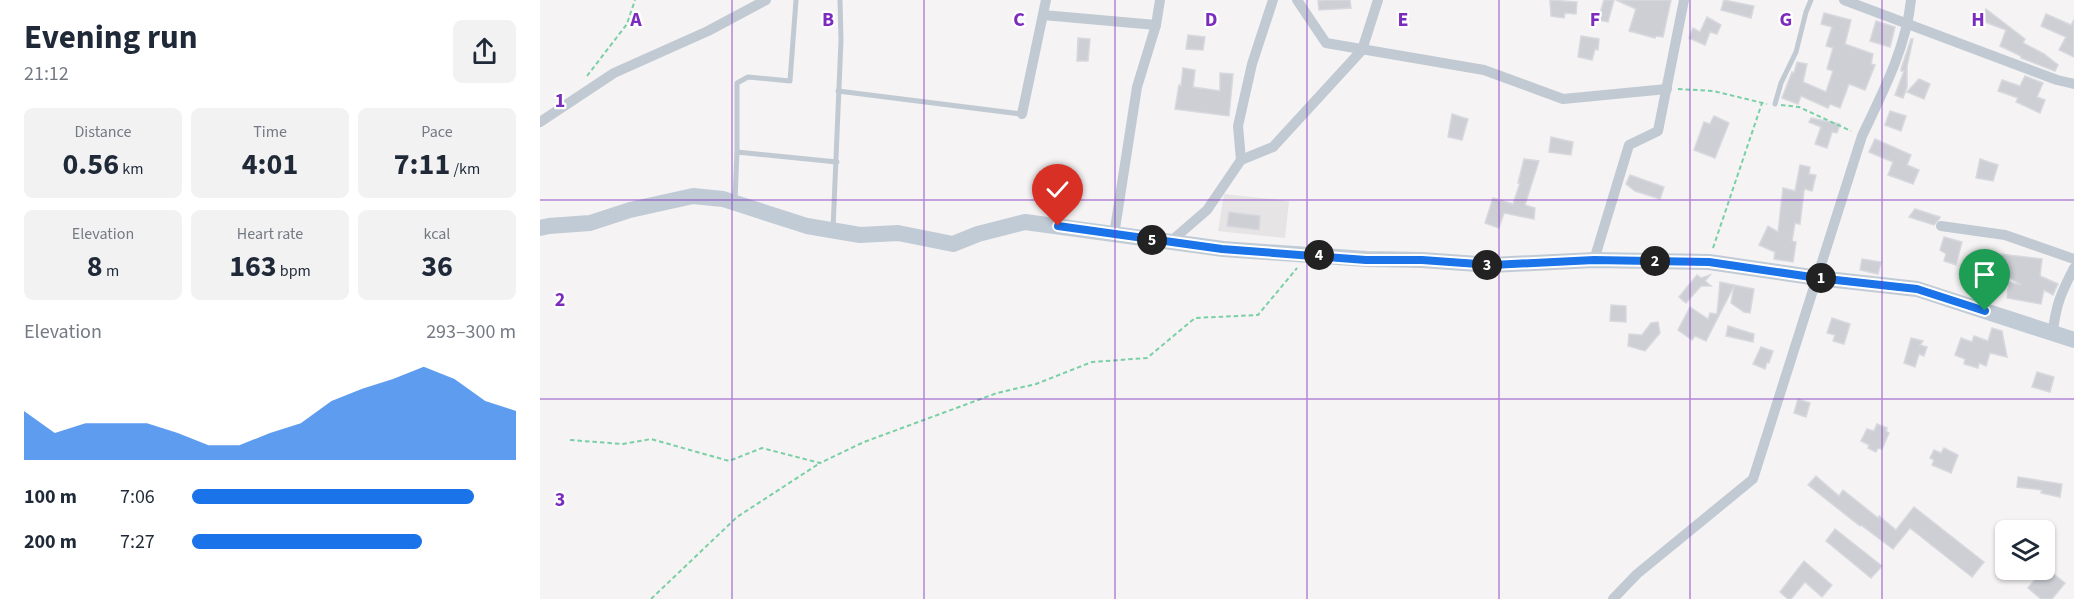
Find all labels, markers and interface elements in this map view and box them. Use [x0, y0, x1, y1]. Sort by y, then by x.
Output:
text: A [629, 6, 642, 34]
text: B [822, 6, 834, 34]
text: C [1013, 6, 1025, 34]
text: D [1205, 6, 1217, 34]
text: E [1398, 6, 1408, 34]
text: F [1590, 6, 1600, 34]
text: G [1780, 6, 1792, 34]
text: H [1971, 6, 1985, 34]
text: Evening run [24, 14, 198, 61]
button: share [453, 20, 516, 83]
text: 21:12 [24, 60, 69, 88]
text: 1 [555, 87, 565, 115]
text: Distance [75, 121, 131, 143]
text: Time [253, 121, 287, 143]
text: Pace [421, 121, 453, 143]
text: 0.56 [63, 143, 119, 186]
text: 4:01 [242, 143, 298, 186]
text: 7:11 [394, 143, 450, 186]
text: km [119, 158, 143, 180]
text: /km [450, 158, 480, 180]
pin [1032, 164, 1083, 226]
icon: check [1041, 173, 1074, 206]
text: Elevation [72, 223, 134, 245]
text: Heart rate [237, 223, 303, 245]
text: kcal [424, 223, 450, 245]
pin: 5 [1137, 225, 1167, 255]
text: 5 [1148, 229, 1156, 251]
pin: 4 [1304, 240, 1334, 270]
text: 4 [1315, 244, 1323, 266]
text: 8 [87, 245, 103, 288]
text: 163 [229, 245, 277, 288]
text: 36 [421, 245, 453, 288]
pin: 2 [1640, 246, 1670, 276]
pin [1959, 249, 2010, 311]
pin: 3 [1472, 250, 1502, 280]
text: 2 [1651, 250, 1659, 272]
text: 3 [1483, 254, 1491, 276]
icon: arrive [1968, 258, 2001, 291]
text: m [103, 260, 119, 282]
text: bpm [277, 260, 311, 282]
pin: 1 [1806, 263, 1836, 293]
text: 1 [1817, 267, 1825, 289]
text: 2 [555, 286, 565, 314]
text: Elevation [24, 318, 102, 346]
text: 293–300 m [426, 318, 516, 346]
text: 100 m [24, 483, 77, 511]
text: 7:06 [120, 483, 155, 511]
text: 3 [555, 486, 565, 514]
map controls [1995, 520, 2055, 580]
button: layers [1995, 520, 2055, 580]
text: 200 m [24, 528, 77, 556]
text: 7:27 [120, 528, 155, 556]

